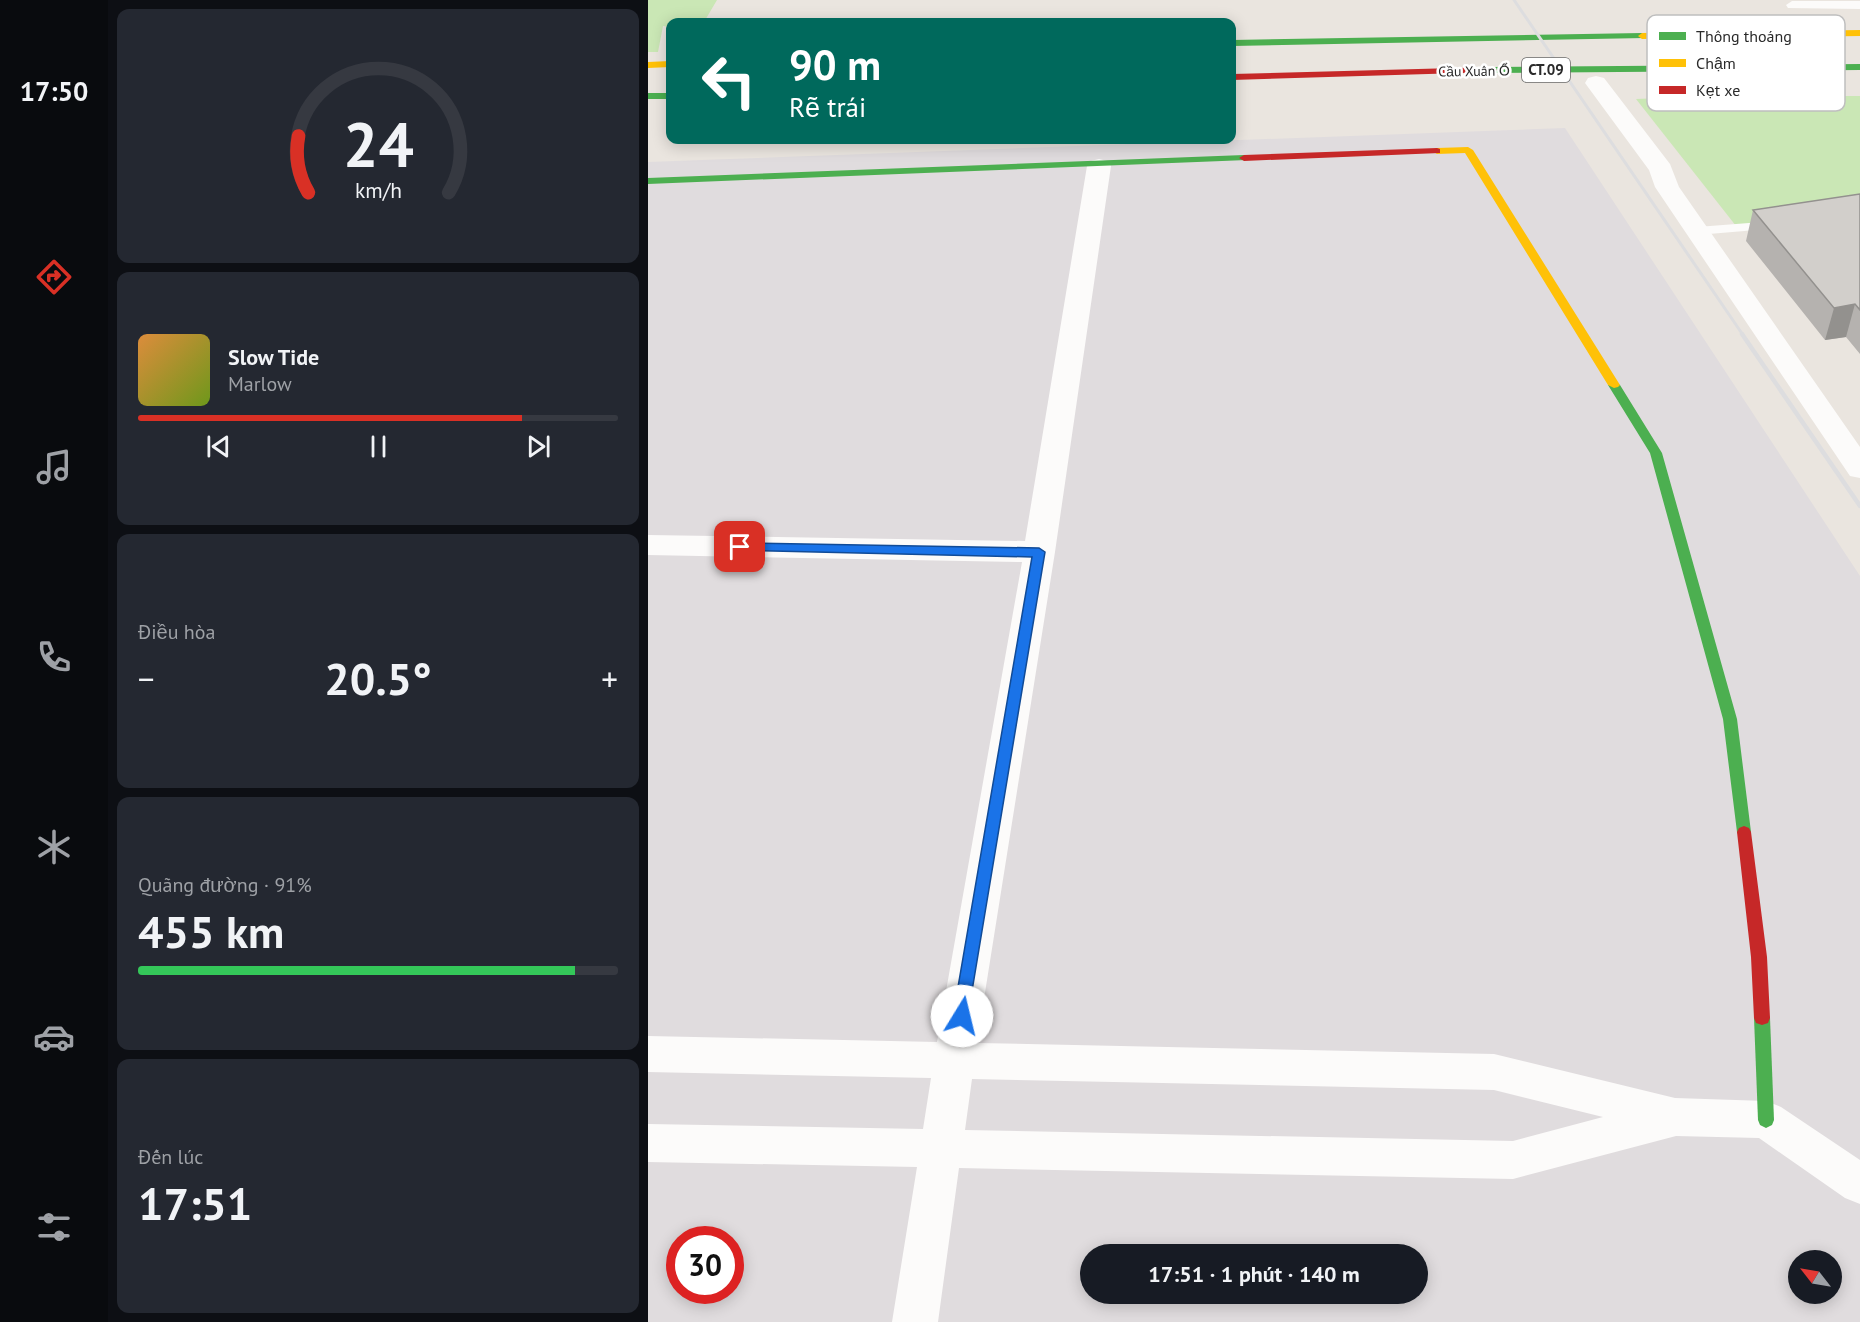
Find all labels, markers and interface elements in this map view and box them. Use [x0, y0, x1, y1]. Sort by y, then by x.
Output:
legend [1647, 15, 1845, 111]
text: Thông thoáng [1696, 26, 1792, 46]
text: 90 m [789, 37, 881, 92]
icon: left [690, 42, 768, 120]
text: Chậm [1696, 53, 1736, 73]
road number: CT.09 [1522, 58, 1570, 82]
street label: Cầu Xuân Ổ [1438, 61, 1510, 81]
text: 17:50 [20, 74, 88, 108]
text: Kẹt xe [1696, 80, 1740, 100]
text: Rẽ trái [789, 90, 866, 124]
text: 24 [343, 103, 413, 184]
text: km/h [354, 176, 401, 204]
icon: directions [33, 256, 75, 298]
text: Slow Tide [228, 343, 319, 371]
text: Marlow [228, 371, 292, 397]
icon: previous [202, 430, 235, 463]
icon: pause [362, 430, 395, 463]
icon: next [522, 430, 555, 463]
icon: music [33, 446, 75, 488]
pin [714, 521, 765, 572]
icon: arrive [723, 530, 756, 563]
text: Điều hòa [138, 619, 215, 645]
icon: phone [33, 636, 75, 678]
text: 20.5° [324, 649, 432, 707]
text: − [138, 657, 155, 700]
text: + [601, 657, 618, 700]
icon: climate [33, 826, 75, 868]
text: Quãng đường · 91% [138, 872, 312, 898]
text: 455 km [138, 902, 284, 960]
position arrow [930, 984, 994, 1048]
icon: car [33, 1016, 75, 1058]
text: Đến lúc [138, 1144, 203, 1170]
text: 17:51 [138, 1174, 252, 1232]
icon: filters [33, 1206, 75, 1248]
speed limit sign: 30 [666, 1226, 744, 1304]
north arrow [1788, 1250, 1842, 1304]
map controls [1788, 1250, 1842, 1304]
text: 17:51 · 1 phút · 140 m [1148, 1260, 1360, 1288]

